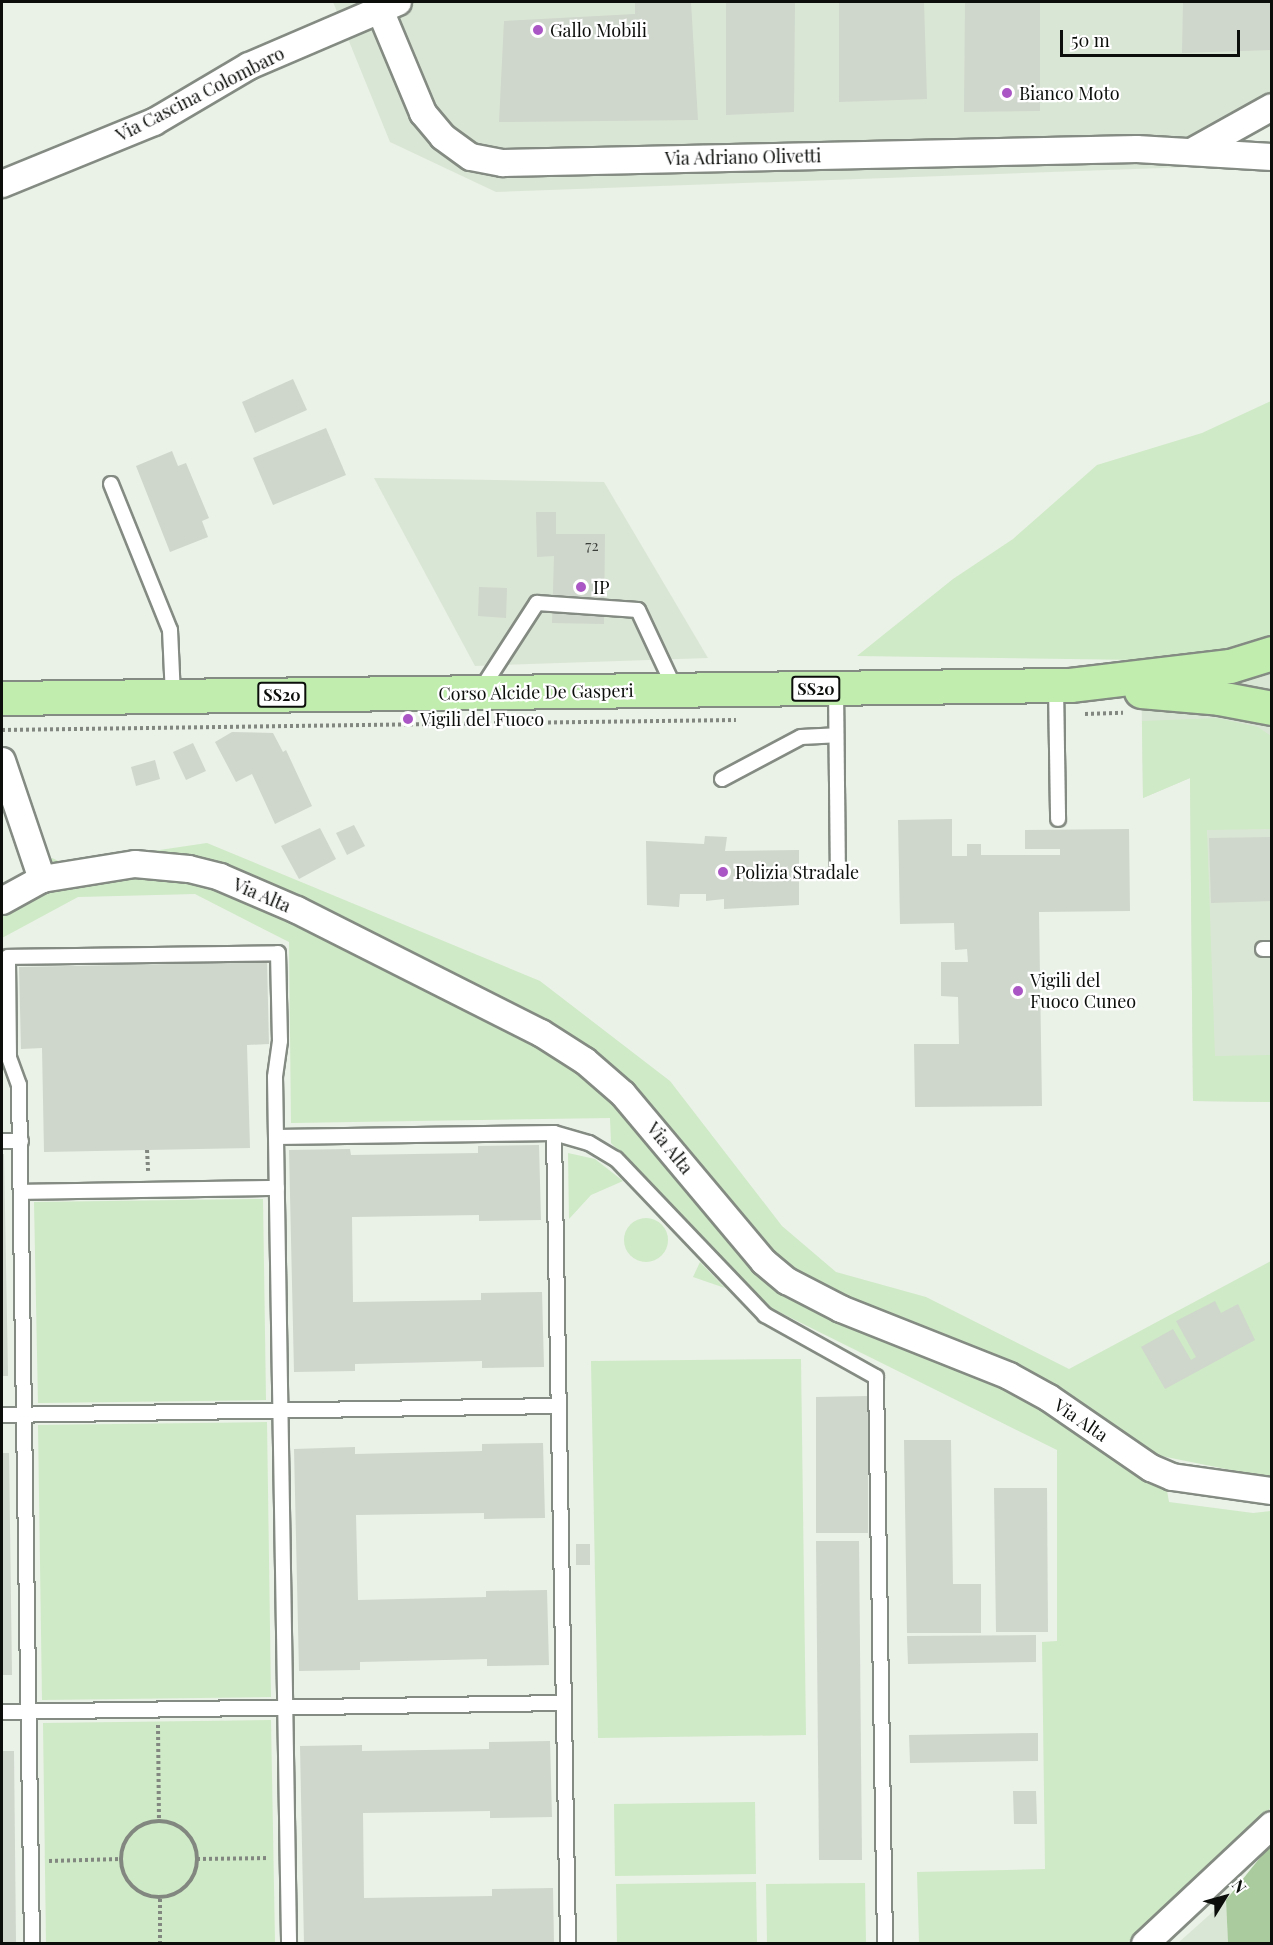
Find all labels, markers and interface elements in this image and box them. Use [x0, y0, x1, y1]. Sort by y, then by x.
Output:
scale bar [1063, 18, 1243, 56]
place label: Gallo Mobili [550, 19, 647, 41]
marker: Gallo Mobili [531, 23, 545, 37]
text: 50 m [1071, 28, 1110, 52]
street label: Via Cascina Colombaro [112, 42, 288, 146]
place label: Bianco Moto [1019, 82, 1120, 104]
marker: Bianco Moto [1000, 86, 1014, 100]
street label: Via Adriano Olivetti [664, 145, 822, 169]
house number: 72 [585, 537, 599, 555]
place label: IP [593, 576, 610, 598]
marker: IP [574, 580, 588, 594]
road number: SS20 [790, 676, 842, 702]
street label: Corso Alcide De Gasperi [438, 679, 634, 705]
road number: SS20 [256, 682, 308, 708]
place label: Vigili del Fuoco [420, 708, 544, 730]
marker: Vigili del Fuoco [401, 712, 415, 726]
place label: Polizia Stradale [735, 861, 859, 883]
marker: Polizia Stradale [716, 865, 730, 879]
street label: Via Alta [230, 873, 294, 917]
place label: Vigili del Fuoco Cuneo [1030, 970, 1136, 1012]
marker: Vigili del Fuoco Cuneo [1011, 984, 1025, 998]
street label: Via Alta [642, 1117, 698, 1179]
street label: Via Alta [1050, 1394, 1112, 1446]
north arrow [1195, 1867, 1255, 1927]
text: N [1228, 1875, 1252, 1897]

